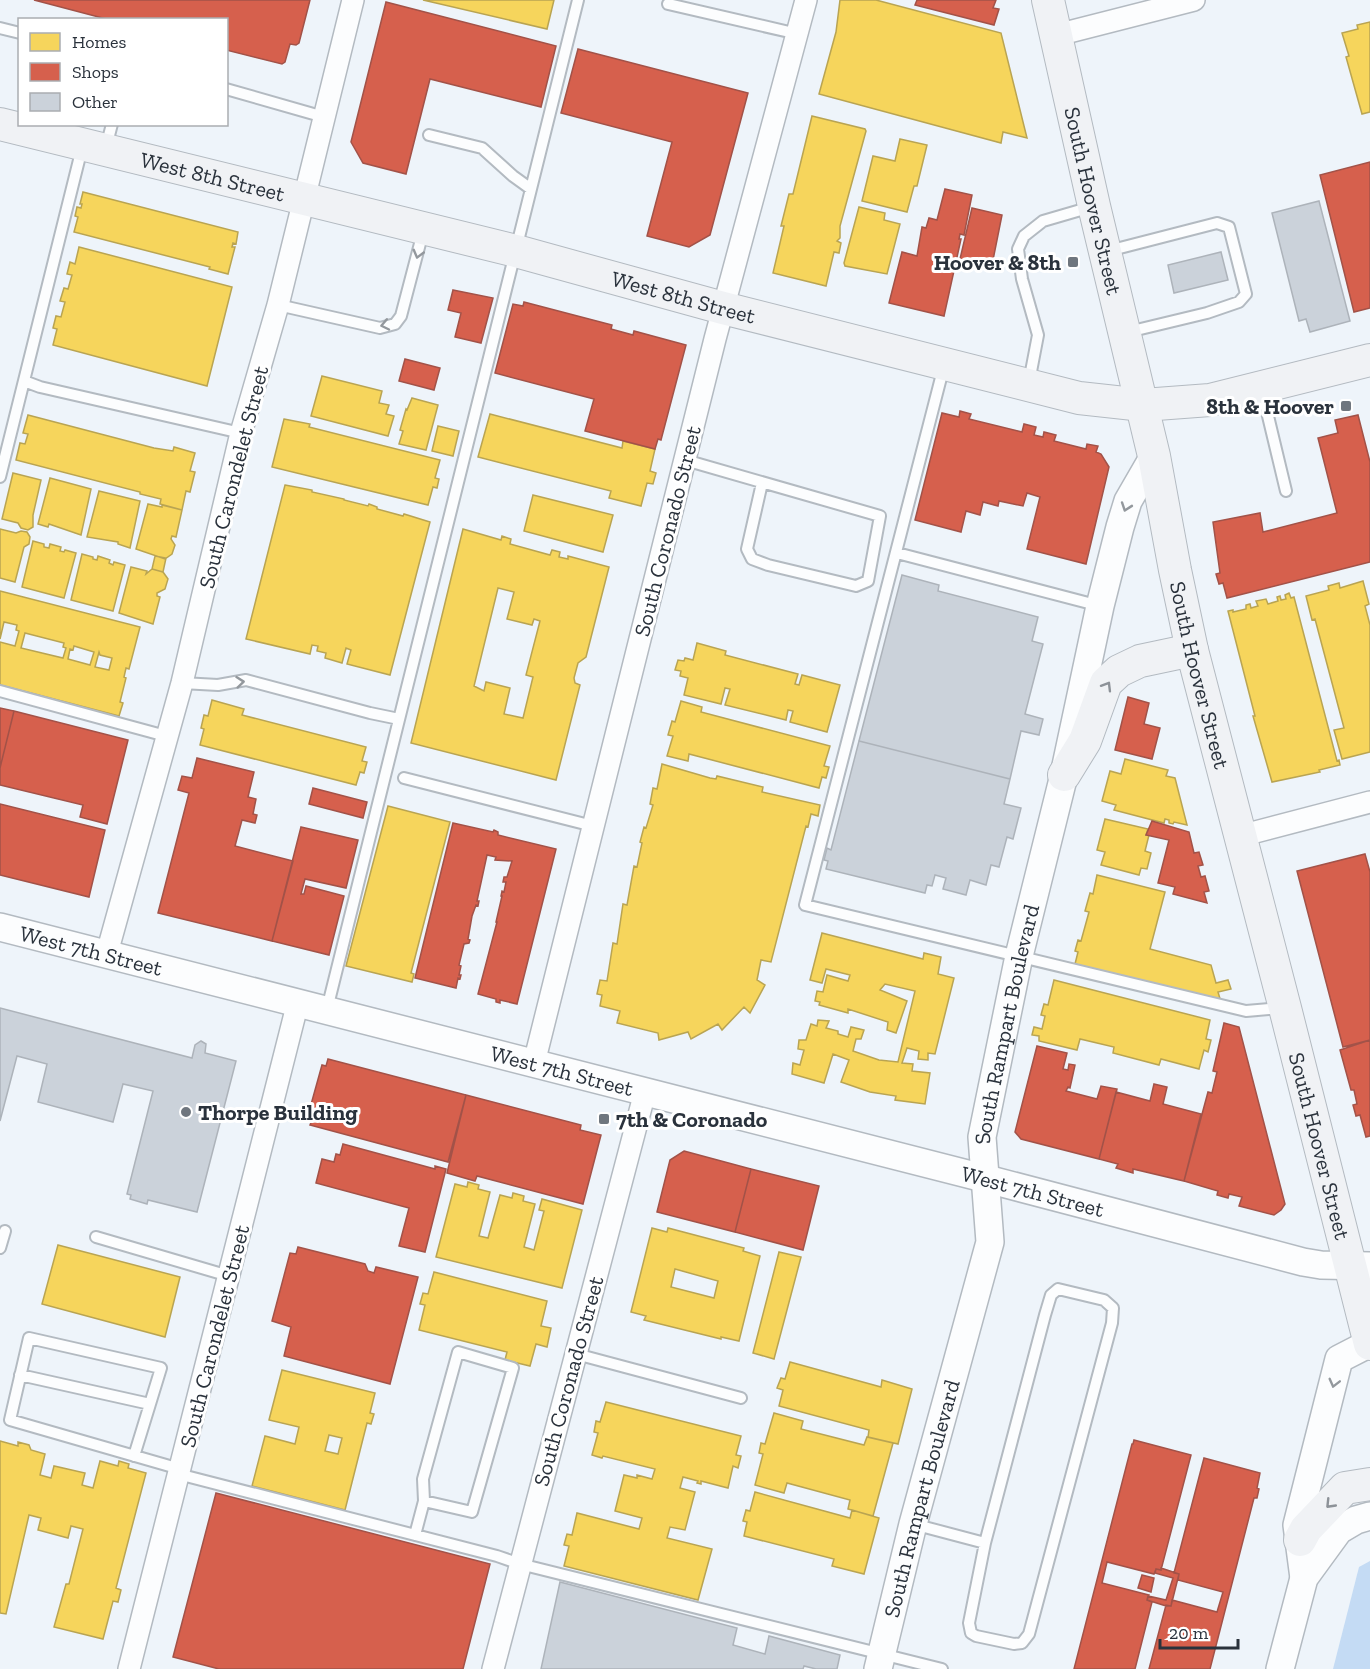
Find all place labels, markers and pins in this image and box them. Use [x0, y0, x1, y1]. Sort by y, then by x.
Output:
place label: Hoover & 8th [934, 249, 1061, 276]
marker: Hoover & 8th [1066, 255, 1080, 269]
place label: 8th & Hoover [1206, 393, 1334, 420]
marker: 8th & Hoover [1339, 399, 1353, 413]
place label: Thorpe Building [198, 1099, 358, 1126]
marker: Thorpe Building [179, 1105, 193, 1119]
place label: 7th & Coronado [616, 1106, 768, 1133]
marker: 7th & Coronado [597, 1112, 611, 1126]

